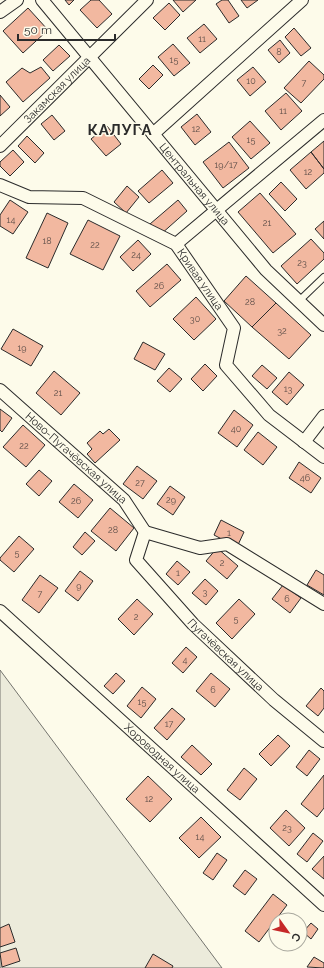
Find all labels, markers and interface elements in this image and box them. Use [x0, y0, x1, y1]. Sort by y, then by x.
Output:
scale bar [18, 16, 115, 42]
text: 50 m [24, 23, 52, 37]
house number: 11 [198, 34, 206, 44]
house number: 8 [276, 47, 282, 57]
street label: Закамская улица [21, 54, 93, 126]
house number: 15 [170, 55, 178, 65]
house number: 10 [246, 76, 256, 86]
house number: 7 [302, 78, 307, 88]
house number: 11 [279, 106, 287, 116]
district label: КАЛУГА [87, 121, 153, 139]
house number: 12 [192, 124, 201, 134]
house number: 15 [247, 135, 255, 145]
street label: Центральная улица [157, 141, 232, 228]
house number: 19/17 [215, 160, 238, 170]
house number: 12 [304, 167, 313, 177]
house number: 14 [7, 215, 15, 225]
house number: 21 [263, 218, 271, 228]
house number: 18 [42, 236, 52, 246]
house number: 22 [90, 240, 100, 250]
street label: Кривая улица [174, 246, 226, 313]
house number: 24 [131, 250, 141, 260]
house number: 23 [297, 258, 307, 268]
house number: 26 [154, 281, 165, 291]
house number: 28 [245, 297, 255, 307]
house number: 30 [190, 314, 201, 324]
house number: 32 [277, 326, 287, 336]
house number: 19 [17, 343, 27, 353]
house number: 13 [284, 384, 293, 394]
house number: 21 [54, 388, 62, 398]
street label: Ново-Пугачёвская улица [23, 410, 129, 506]
house number: 40 [231, 424, 242, 434]
house number: 22 [19, 441, 29, 451]
house number: 46 [300, 473, 311, 483]
house number: 27 [135, 478, 145, 488]
house number: 29 [166, 495, 176, 505]
house number: 26 [71, 496, 82, 506]
house number: 28 [108, 525, 118, 535]
house number: 1 [227, 528, 231, 538]
house number: 5 [15, 548, 20, 558]
house number: 2 [220, 558, 225, 568]
house number: 1 [176, 568, 180, 578]
house number: 9 [76, 581, 82, 591]
house number: 3 [203, 587, 208, 597]
house number: 7 [38, 589, 43, 599]
house number: 6 [284, 594, 290, 604]
house number: 2 [134, 612, 139, 622]
house number: 5 [234, 614, 239, 624]
street label: Пугачёвская улица [185, 616, 266, 694]
house number: 4 [183, 655, 188, 665]
house number: 6 [210, 685, 216, 695]
house number: 15 [138, 697, 146, 707]
house number: 17 [165, 719, 173, 729]
street label: Хороводная улица [121, 721, 202, 796]
house number: 12 [145, 794, 154, 804]
house number: 23 [282, 823, 292, 833]
house number: 14 [196, 832, 204, 842]
north arrow [268, 912, 308, 952]
text: С [288, 930, 303, 944]

